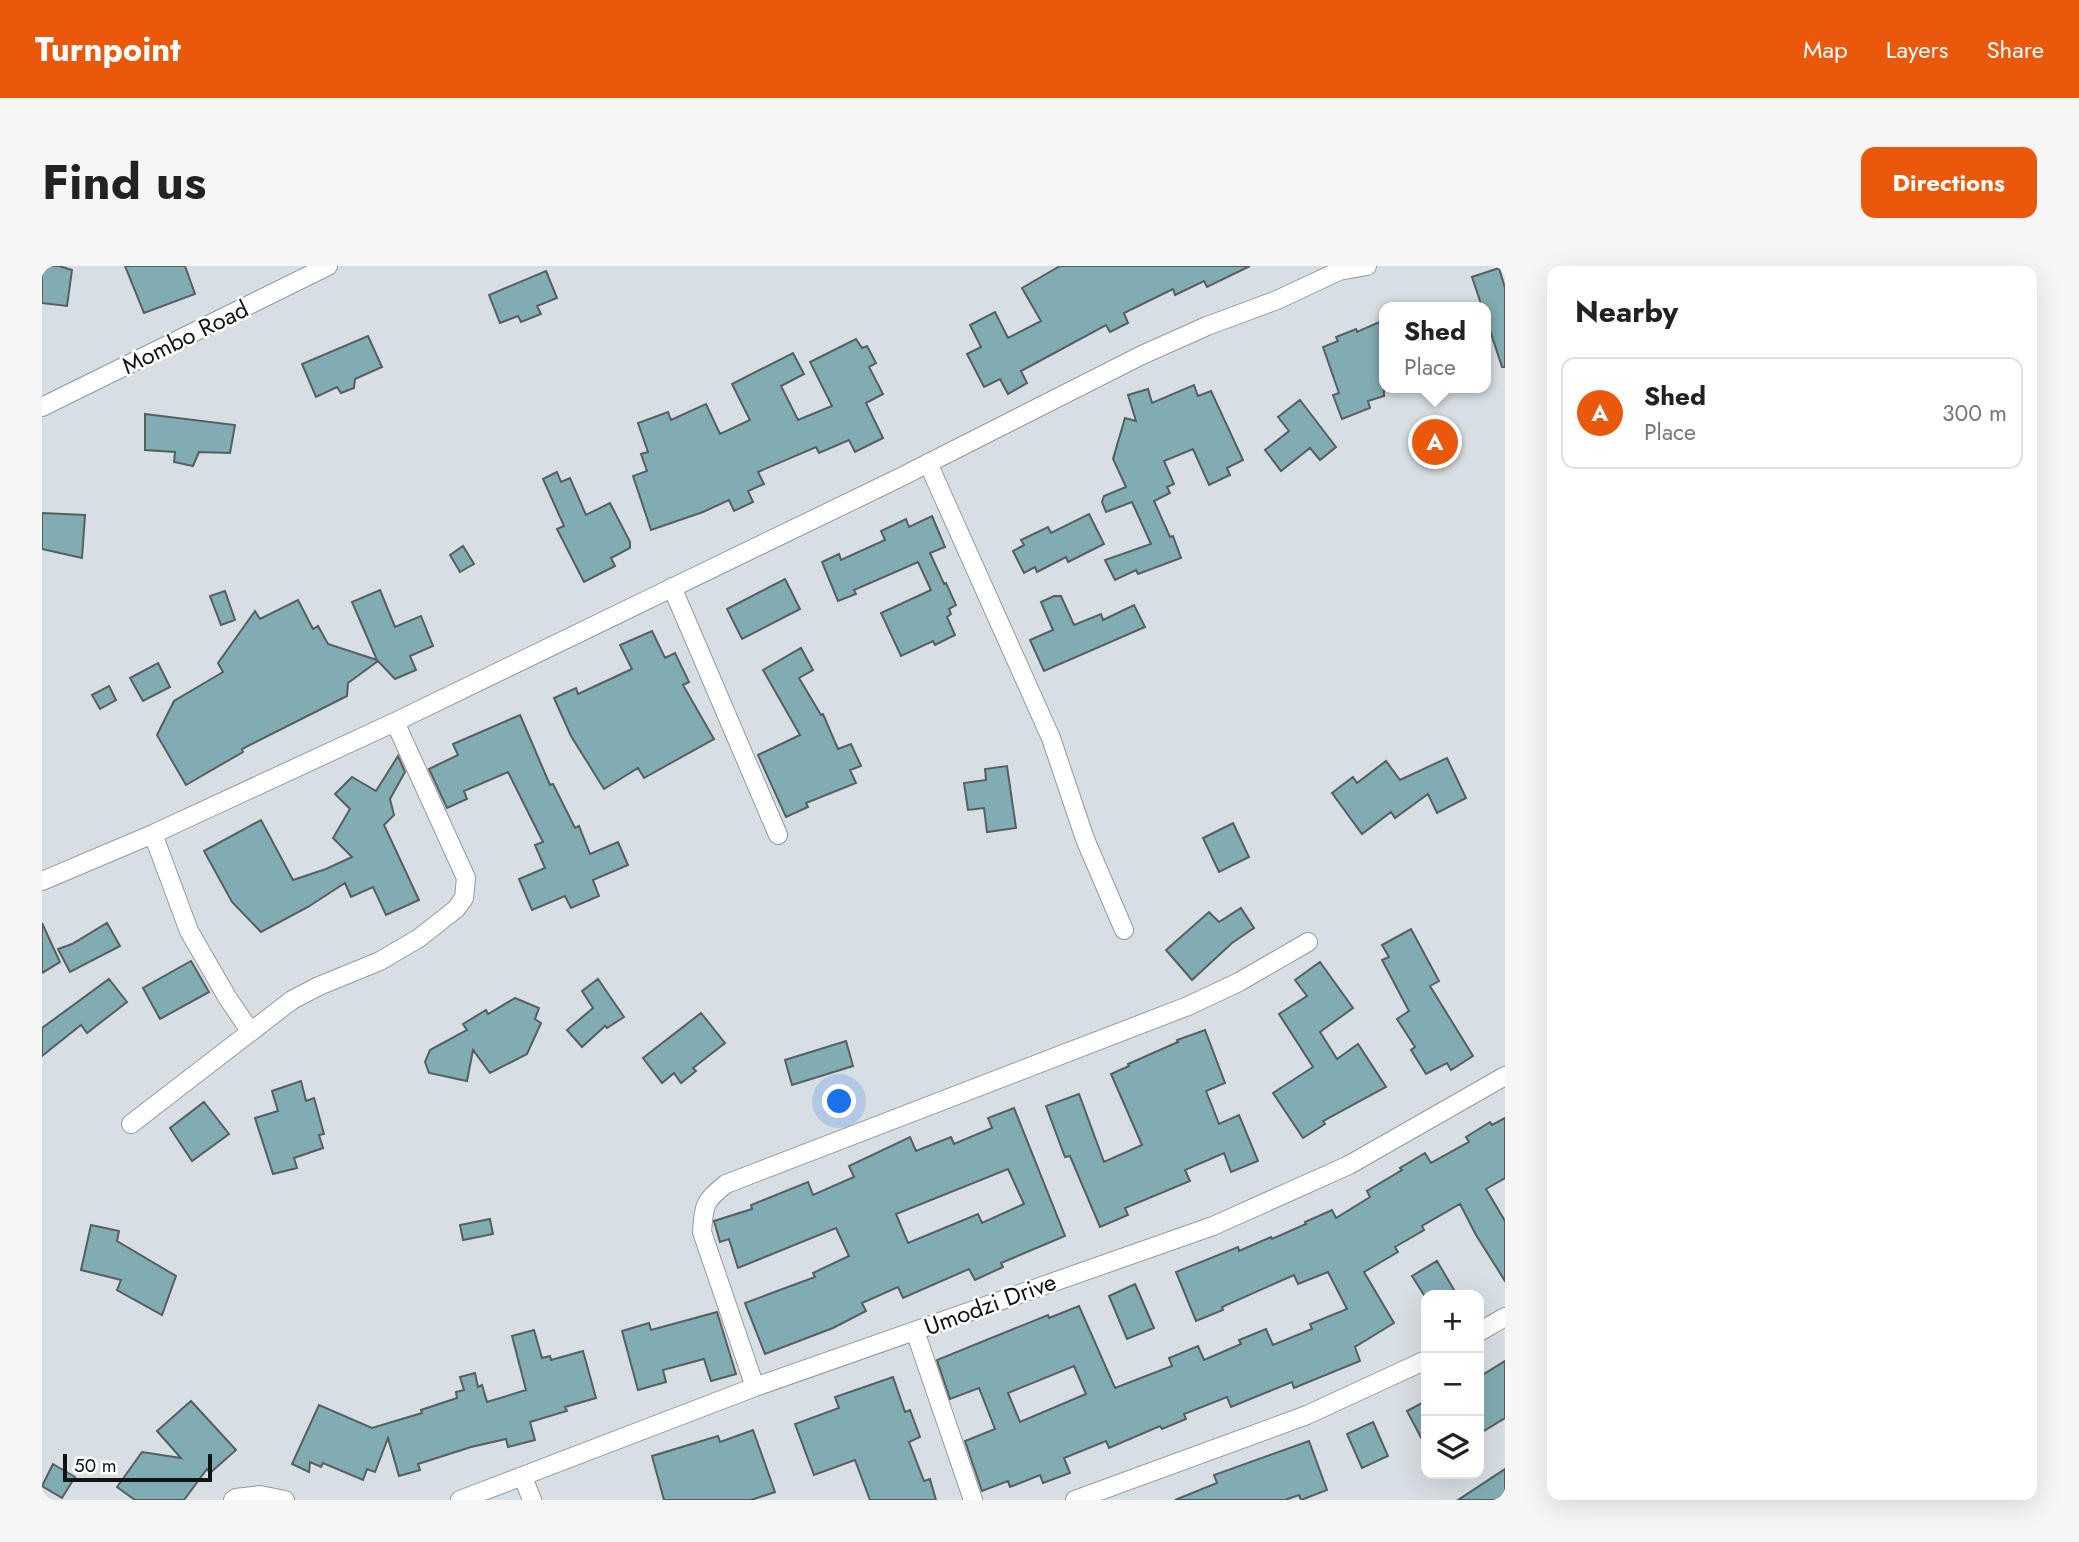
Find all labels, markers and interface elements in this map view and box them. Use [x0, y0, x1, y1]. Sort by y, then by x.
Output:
text: Turnpoint [35, 26, 181, 73]
text: Map [1803, 32, 1848, 67]
text: Layers [1886, 32, 1948, 67]
text: Share [1986, 32, 2044, 67]
text: Find us [42, 147, 206, 217]
button: Directions [1861, 147, 2037, 218]
text: Nearby [1575, 290, 1678, 333]
street label: Mombo Road [116, 291, 254, 383]
popup [1379, 302, 1491, 393]
text: Shed [1404, 312, 1466, 350]
text: Place [1404, 350, 1456, 384]
text: Shed [1644, 377, 1706, 415]
text: A [1592, 396, 1608, 430]
text: 300 m [1942, 396, 2007, 430]
text: Place [1644, 415, 1696, 449]
pin: A [1412, 416, 1458, 468]
your location [822, 1084, 856, 1118]
street label: Umodzi Drive [919, 1264, 1061, 1344]
map controls [1421, 1290, 1484, 1479]
button: + [1421, 1290, 1484, 1353]
button: − [1421, 1353, 1484, 1416]
button: layers [1421, 1416, 1484, 1479]
scale bar [63, 1451, 212, 1483]
text: 50 m [74, 1452, 117, 1479]

